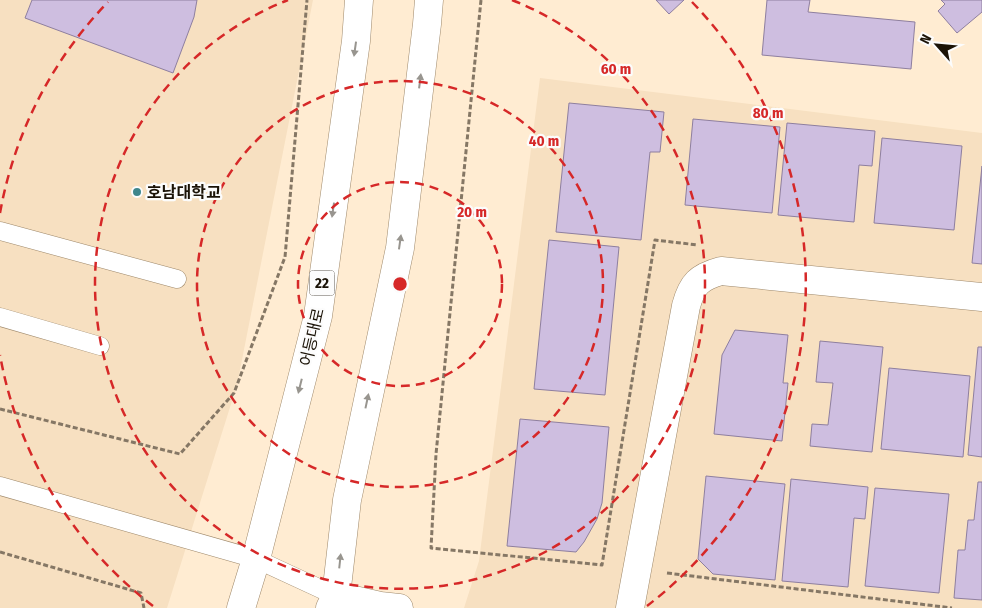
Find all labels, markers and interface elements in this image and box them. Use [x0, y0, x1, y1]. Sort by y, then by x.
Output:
north arrow [912, 20, 962, 70]
text: N [916, 32, 935, 47]
one-way arrow [351, 41, 359, 57]
text: 60 m [601, 60, 631, 78]
one-way arrow [416, 72, 424, 88]
text: 80 m [753, 104, 783, 122]
text: 40 m [529, 132, 559, 150]
place label: 호남대학교 [147, 183, 221, 202]
marker: 호남대학교 [131, 186, 143, 198]
one-way arrow [328, 202, 336, 218]
text: 20 m [456, 203, 487, 221]
one-way arrow [396, 233, 404, 249]
road number: 22 [310, 270, 334, 296]
centre of rings [391, 275, 409, 293]
street label: 어등대로 [296, 306, 328, 368]
one-way arrow [296, 379, 304, 394]
one-way arrow [363, 393, 371, 408]
one-way arrow [336, 553, 344, 569]

